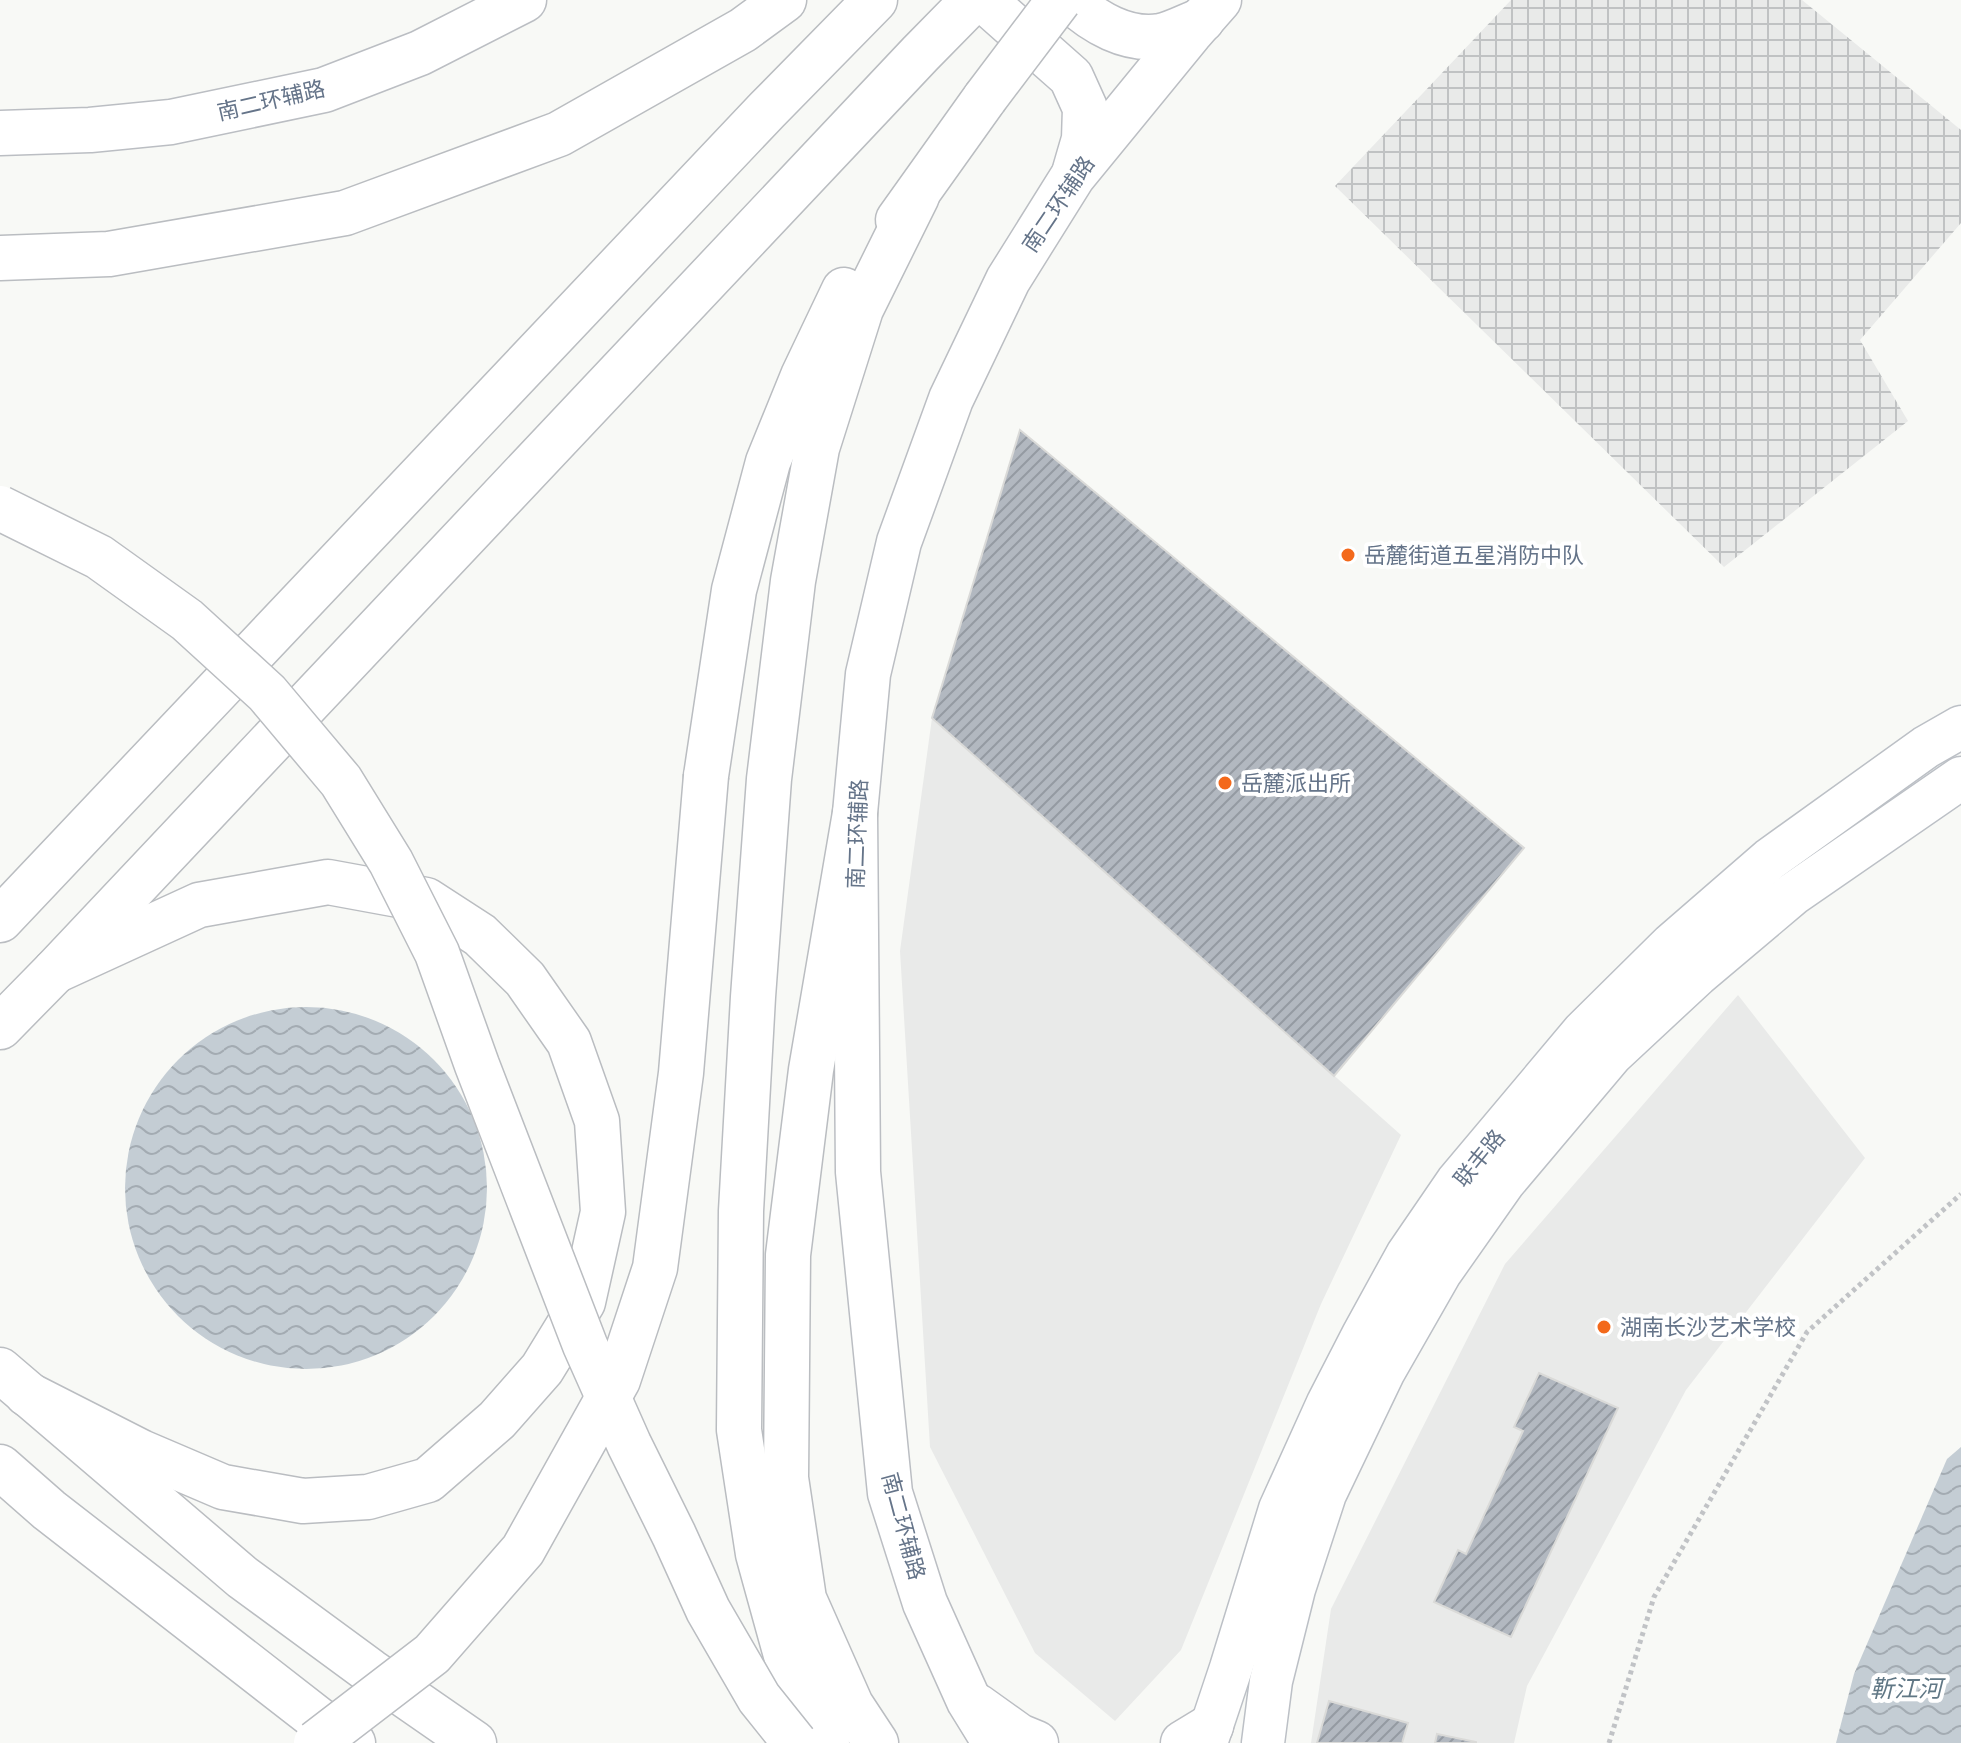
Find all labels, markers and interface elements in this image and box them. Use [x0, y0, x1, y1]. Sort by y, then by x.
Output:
street label: 南二环辅路 [215, 76, 328, 125]
street label: 南二环辅路 [1017, 152, 1100, 257]
place label: 岳麓街道五星消防中队 [1364, 543, 1584, 568]
marker: 岳麓街道五星消防中队 [1339, 546, 1357, 564]
place label: 岳麓派出所 [1241, 771, 1351, 796]
marker: 岳麓派出所 [1216, 774, 1234, 792]
street label: 南二环辅路 [843, 779, 872, 889]
street label: 联丰路 [1449, 1125, 1510, 1192]
place label: 湖南长沙艺术学校 [1620, 1315, 1796, 1340]
marker: 湖南长沙艺术学校 [1595, 1318, 1613, 1336]
street label: 南二环辅路 [877, 1470, 930, 1582]
water label: 靳江河 [1870, 1675, 1946, 1703]

